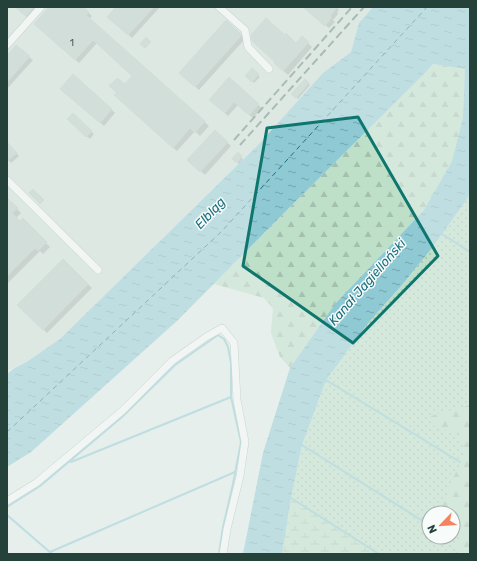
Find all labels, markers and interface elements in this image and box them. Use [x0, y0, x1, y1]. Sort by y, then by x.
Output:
house number: 1 [70, 37, 74, 49]
water label: Elbląg [192, 194, 229, 232]
water label: Kanał Jagielloński [325, 235, 410, 329]
north arrow [421, 505, 461, 545]
text: N [425, 523, 440, 535]

